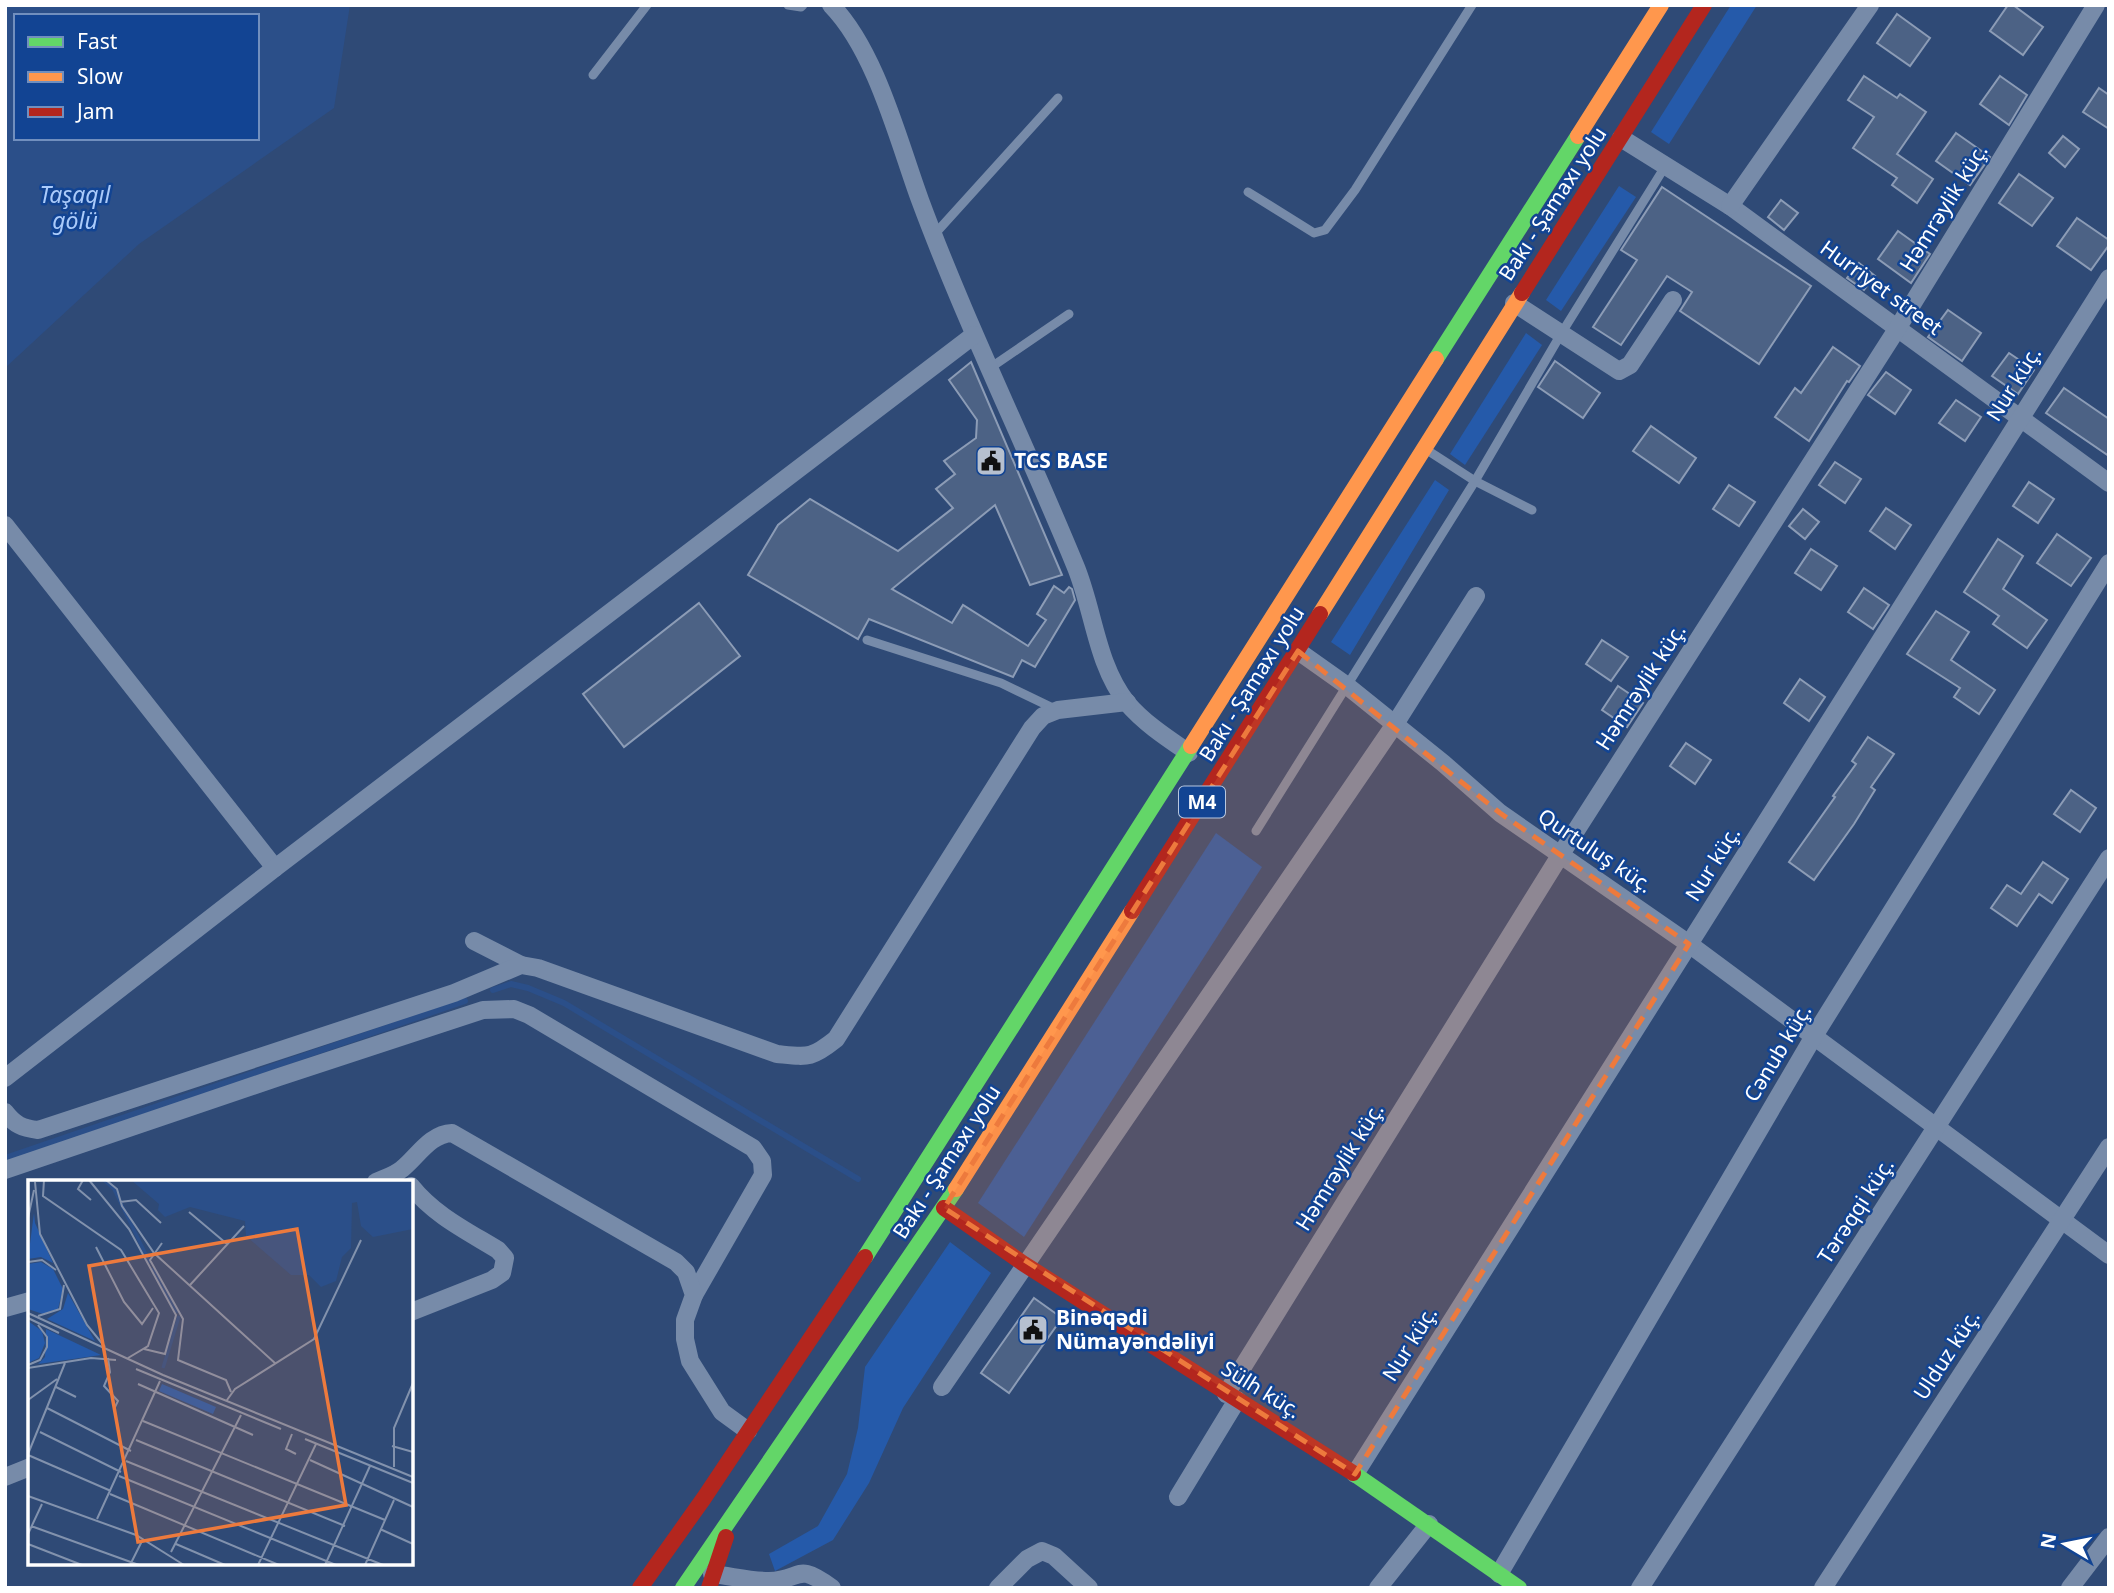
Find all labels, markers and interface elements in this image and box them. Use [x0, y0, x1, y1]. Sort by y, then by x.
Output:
legend [14, 14, 259, 140]
text: Fast [77, 27, 118, 55]
text: Slow [77, 62, 123, 90]
text: Jam [75, 97, 114, 125]
street label: Bakı - Şamaxı yolu [1492, 121, 1612, 286]
street label: Həmrəylik küç. [1893, 138, 1994, 277]
water label: Taşaqıl gölü [40, 178, 112, 236]
street label: Hurriyet street [1815, 234, 1948, 341]
street label: Nur küç. [1979, 341, 2047, 426]
public building icon: TCS BASE [974, 444, 1008, 478]
place label: TCS BASE [1014, 446, 1108, 474]
street label: Bakı - Şamaxı yolu [1192, 600, 1310, 766]
street label: Həmrəylik küç. [1589, 618, 1692, 755]
road number: M4 [1179, 786, 1225, 818]
street label: Qurtuluş küç. [1533, 802, 1658, 899]
street label: Nur küç. [1678, 821, 1746, 906]
street label: Cənub küç. [1737, 998, 1817, 1107]
street label: Bakı - Şamaxı yolu [886, 1079, 1006, 1244]
street label: Həmrəylik küç. [1289, 1097, 1390, 1236]
street label: Tərəqqi küç. [1811, 1152, 1900, 1269]
inset map [28, 1180, 413, 1565]
street label: Nur küç. [1375, 1301, 1443, 1386]
place label: Binəqədi Nümayəndəliyi [1056, 1303, 1215, 1355]
street label: Ulduz küç. [1907, 1304, 1986, 1405]
public building icon: Binəqədi Nümayəndəliyi [1016, 1313, 1050, 1347]
street label: Sülh küç. [1217, 1354, 1306, 1424]
north arrow [2030, 1509, 2100, 1579]
text: N [2034, 1531, 2062, 1551]

